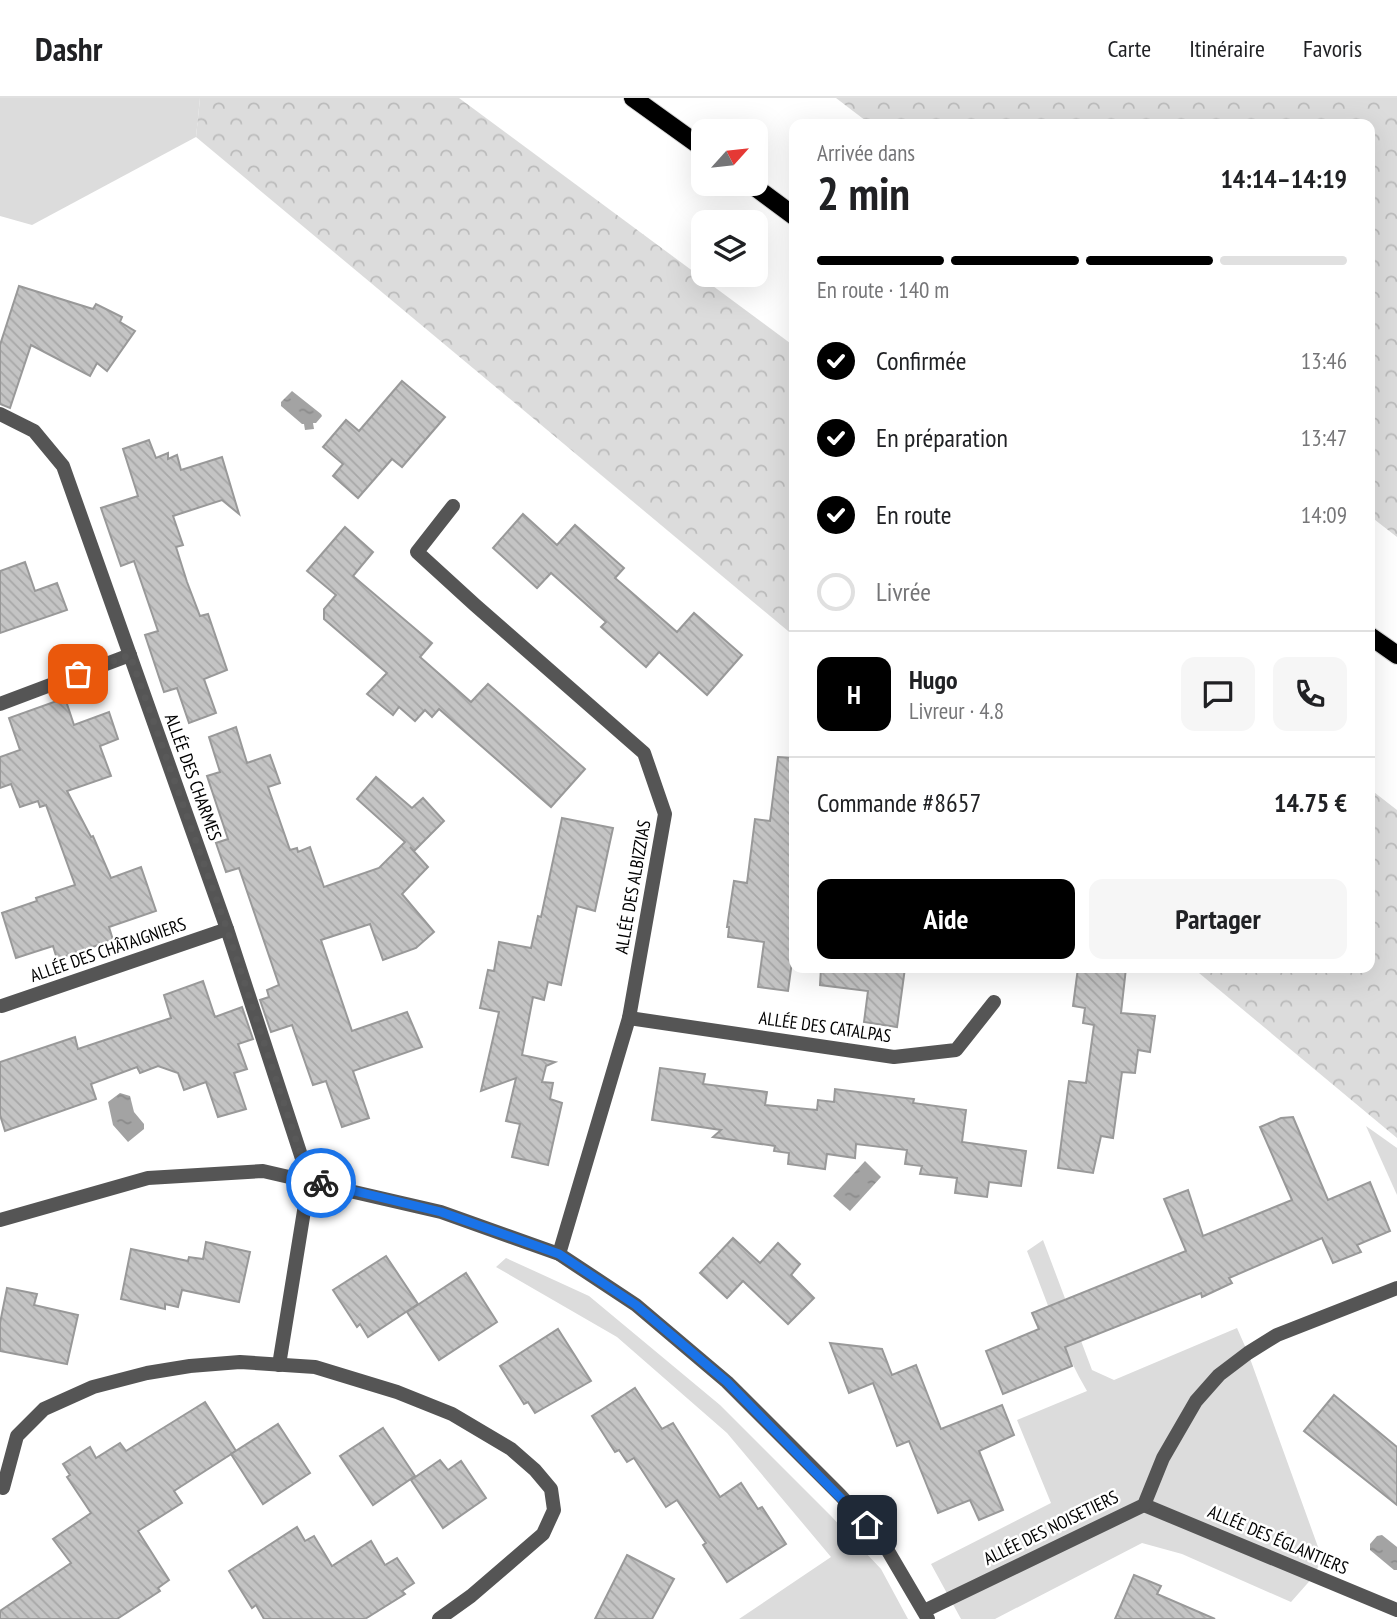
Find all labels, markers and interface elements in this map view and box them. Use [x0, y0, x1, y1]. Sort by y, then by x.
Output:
text: Dashr [35, 27, 102, 70]
text: Carte [1107, 33, 1151, 64]
text: Itinéraire [1189, 33, 1265, 64]
text: Favoris [1303, 33, 1362, 64]
north arrow [691, 119, 768, 196]
map controls [691, 119, 768, 287]
text: Arrivée dans [817, 138, 915, 167]
text: 14:14–14:19 [1220, 162, 1347, 195]
text: 2 min [817, 163, 910, 223]
button: layers [691, 210, 768, 287]
text: En route · 140 m [817, 275, 949, 304]
icon: check [817, 342, 855, 380]
text: Confirmée [876, 344, 967, 377]
text: 13:46 [1301, 346, 1347, 375]
icon: check [817, 419, 855, 457]
text: En préparation [876, 421, 1008, 454]
text: 13:47 [1301, 423, 1347, 452]
icon: check [817, 496, 855, 534]
text: En route [876, 498, 951, 531]
text: 14:09 [1301, 500, 1347, 529]
text: Livrée [876, 575, 931, 608]
pin [48, 644, 108, 704]
icon: bag [59, 655, 97, 693]
button: chat [1181, 657, 1255, 731]
button: phone [1273, 657, 1347, 731]
text: Hugo [909, 663, 958, 696]
text: H [847, 678, 861, 711]
text: Livreur · 4.8 [909, 696, 1004, 725]
street label: ALLÉE DES CHARMES [160, 710, 227, 844]
text: Commande #8657 [817, 786, 981, 819]
text: 14.75 € [1274, 786, 1347, 819]
street label: ALLÉE DES ALBIZZIAS [609, 818, 656, 956]
button: Aide [817, 879, 1075, 959]
button: Partager [1089, 879, 1347, 959]
street label: ALLÉE DES CHÂTAIGNIERS [27, 912, 189, 987]
street label: ALLÉE DES CATALPAS [758, 1006, 893, 1047]
courier [286, 1148, 356, 1218]
icon: bike [302, 1164, 340, 1202]
street label: ALLÉE DES NOISETIERS [980, 1485, 1122, 1570]
pin [837, 1495, 897, 1555]
street label: ALLÉE DES ÉGLANTIERS [1205, 1500, 1352, 1580]
icon: home [848, 1506, 886, 1544]

